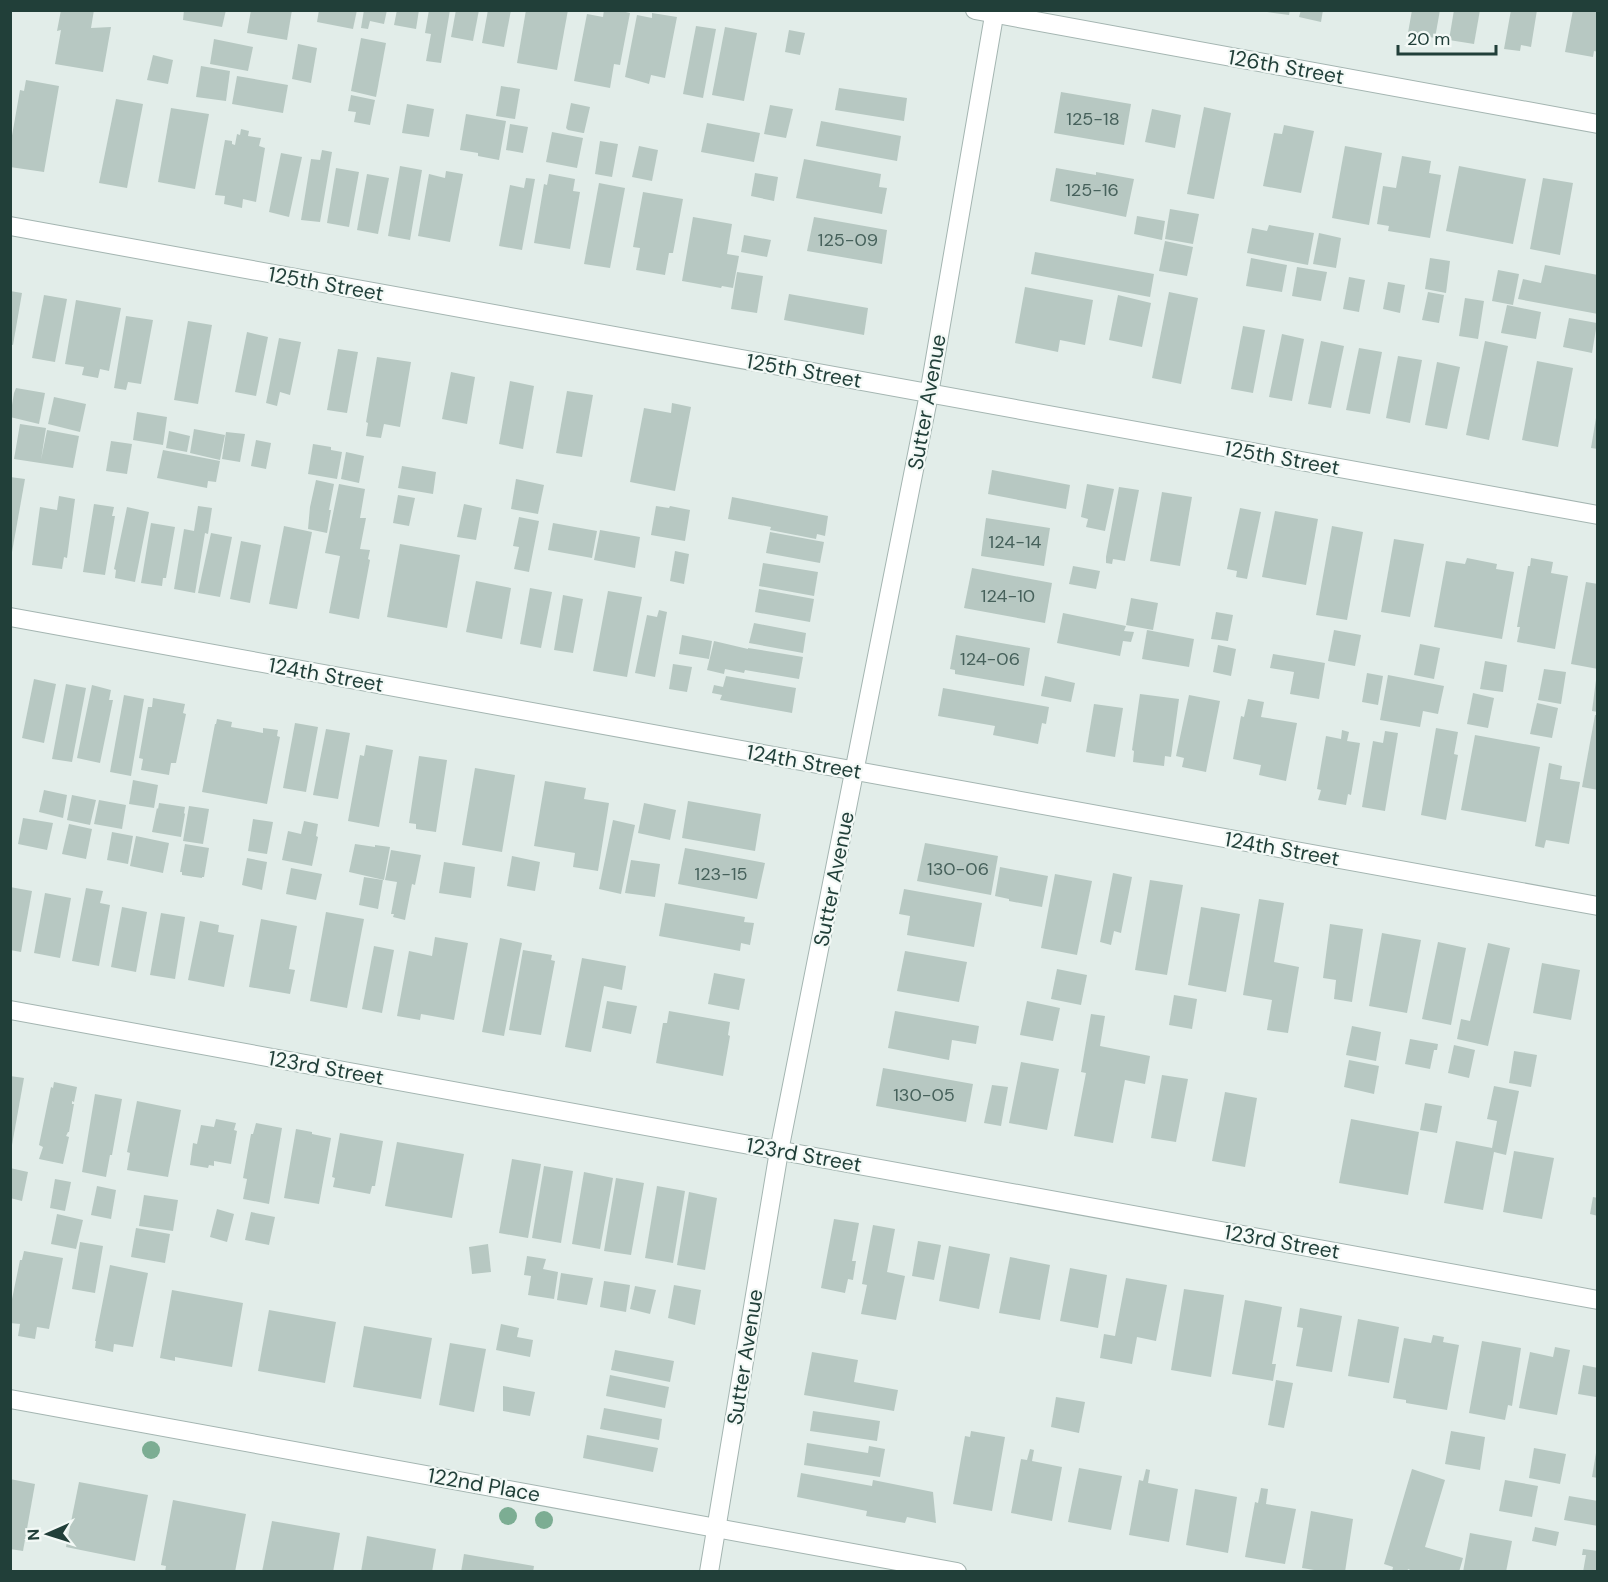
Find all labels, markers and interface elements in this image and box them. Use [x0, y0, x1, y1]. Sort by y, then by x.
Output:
scale bar [1398, 18, 1496, 56]
text: 20 m [1407, 27, 1450, 51]
street label: 126th Street [1226, 43, 1346, 91]
house number: 125-18 [1066, 107, 1120, 131]
house number: 125-16 [1065, 178, 1119, 202]
house number: 125-09 [818, 228, 878, 252]
street label: 125th Street [266, 260, 386, 308]
street label: Sutter Avenue [901, 332, 953, 472]
street label: 125th Street [744, 347, 864, 395]
street label: 125th Street [1222, 434, 1342, 482]
house number: 124-14 [989, 530, 1042, 554]
house number: 124-10 [981, 584, 1035, 608]
house number: 124-06 [960, 647, 1020, 671]
street label: 124th Street [266, 651, 386, 699]
street label: 124th Street [744, 738, 864, 786]
street label: Sutter Avenue [807, 809, 861, 949]
street label: 124th Street [1222, 825, 1342, 873]
house number: 130-06 [927, 857, 989, 881]
house number: 123-15 [695, 862, 747, 886]
street label: 123rd Street [266, 1044, 386, 1092]
house number: 130-05 [893, 1083, 955, 1107]
street label: 123rd Street [744, 1131, 864, 1179]
street label: 123rd Street [1222, 1218, 1342, 1266]
street label: Sutter Avenue [720, 1287, 770, 1427]
street label: 122nd Place [426, 1461, 543, 1509]
north arrow [18, 1504, 78, 1564]
text: N [23, 1528, 44, 1541]

